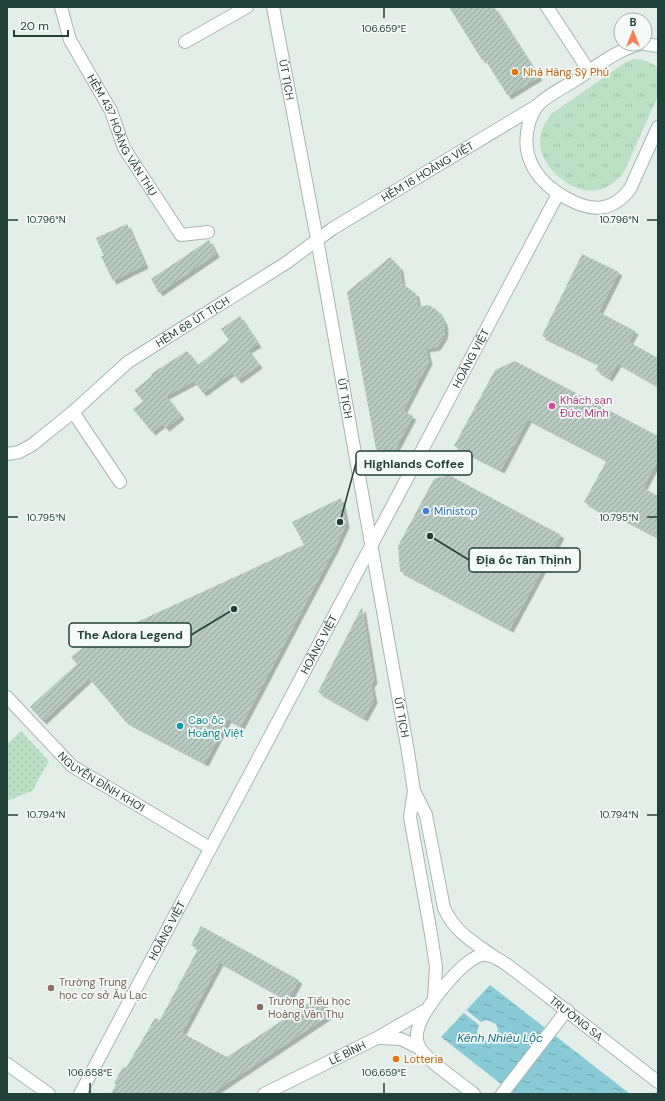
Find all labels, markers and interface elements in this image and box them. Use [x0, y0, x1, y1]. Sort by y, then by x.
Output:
scale bar [14, 12, 68, 38]
north arrow [613, 12, 653, 52]
text: B [629, 15, 637, 29]
text: 20 m [20, 18, 49, 34]
text: 106.659°E [362, 22, 407, 35]
street label: ÚT TỊCH [276, 58, 297, 101]
place label: Nhà Hàng Sỹ Phú [523, 65, 609, 79]
marker: Nhà Hàng Sỹ Phú [510, 67, 520, 77]
street label: HẺM 437 HOÀNG VĂN THỤ [84, 72, 160, 199]
street label: HẺM 16 HOÀNG VIỆT [379, 138, 476, 205]
text: 10.796°N [26, 213, 66, 226]
text: 10.796°N [599, 213, 639, 226]
street label: HẺM 68 ÚT TỊCH [153, 293, 232, 350]
street label: HOÀNG VIỆT [449, 326, 492, 390]
street label: ÚT TỊCH [335, 377, 356, 420]
place label: Khách sạn Đức Minh [560, 393, 612, 420]
marker: Khách sạn Đức Minh [547, 401, 557, 411]
callout: Highlands Coffee [356, 451, 472, 475]
text: Highlands Coffee [364, 456, 464, 472]
place label: Ministop [434, 504, 478, 518]
marker: Ministop [421, 506, 431, 516]
text: 10.795°N [26, 511, 66, 524]
text: 10.795°N [599, 511, 639, 524]
callout: Địa ốc Tân Thịnh [469, 548, 580, 572]
text: Địa ốc Tân Thịnh [476, 552, 572, 568]
street label: HOÀNG VIỆT [297, 612, 340, 677]
callout: The Adora Legend [69, 623, 191, 647]
text: The Adora Legend [77, 627, 183, 643]
street label: ÚT TỊCH [391, 696, 412, 739]
place label: Cao ốc Hoàng Việt [188, 713, 244, 740]
marker: Cao ốc Hoàng Việt [175, 721, 185, 731]
street label: NGUYỄN ĐÌNH KHƠI [55, 749, 147, 815]
text: 10.794°N [26, 808, 66, 821]
text: 10.794°N [599, 808, 639, 821]
street label: HOÀNG VIỆT [145, 899, 188, 963]
place label: Trường Trung học cơ sở Âu Lạc [59, 975, 147, 1002]
marker: Trường Trung học cơ sở Âu Lạc [46, 983, 56, 993]
street label: TRƯỜNG SA [547, 993, 606, 1044]
place label: Trường Tiểu học Hoàng Văn Thụ [268, 994, 350, 1021]
marker: Trường Tiểu học Hoàng Văn Thụ [255, 1002, 265, 1012]
water label: Kênh Nhiêu Lộc [457, 1030, 543, 1046]
street label: LÊ BÌNH [327, 1038, 368, 1068]
place label: Lotteria [404, 1052, 443, 1066]
marker: Lotteria [391, 1054, 401, 1064]
text: 106.658°E [68, 1066, 113, 1079]
text: 106.659°E [362, 1066, 407, 1079]

